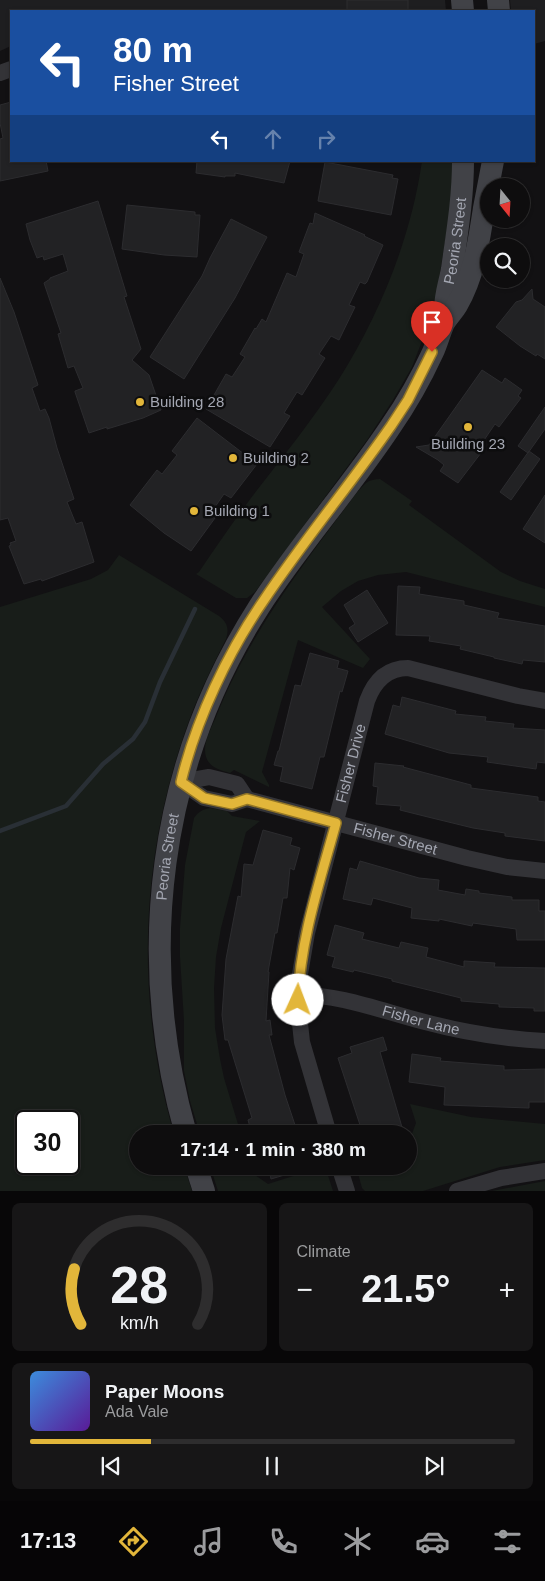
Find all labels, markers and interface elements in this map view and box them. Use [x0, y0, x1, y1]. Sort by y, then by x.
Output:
icon: left [30, 30, 95, 95]
text: 80 m [113, 30, 193, 69]
text: Fisher Street [113, 71, 239, 96]
icon: left [206, 125, 234, 153]
icon: ahead [259, 125, 287, 153]
icon: right [312, 125, 340, 153]
north arrow [480, 178, 530, 228]
map controls [480, 178, 530, 288]
street label: Peoria Street [440, 196, 469, 286]
button: search [480, 238, 530, 288]
pin [411, 301, 453, 352]
icon: arrive [418, 308, 446, 336]
place label: Building 28 [150, 393, 224, 410]
marker: Building 28 [134, 396, 146, 408]
marker: Building 23 [462, 421, 474, 433]
place label: Building 23 [431, 435, 505, 452]
place label: Building 2 [243, 449, 309, 466]
marker: Building 2 [227, 452, 239, 464]
place label: Building 1 [204, 502, 270, 519]
marker: Building 1 [188, 505, 200, 517]
street label: Fisher Drive [332, 722, 369, 805]
street label: Peoria Street [153, 811, 182, 901]
street label: Fisher Street [352, 819, 440, 858]
position arrow [271, 973, 323, 1025]
street label: Fisher Lane [380, 1002, 461, 1038]
speed limit sign: 30 [15, 1110, 80, 1175]
text: 17:14 · 1 min · 380 m [180, 1139, 366, 1160]
text: Climate [297, 1243, 351, 1260]
text: 28 [110, 1256, 168, 1314]
text: 21.5° [361, 1268, 450, 1310]
text: − [297, 1274, 313, 1305]
text: + [499, 1274, 515, 1305]
text: km/h [120, 1313, 159, 1333]
text: Paper Moons [105, 1381, 224, 1402]
text: Ada Vale [105, 1403, 169, 1420]
icon: previous [97, 1452, 125, 1480]
icon: pause [258, 1452, 286, 1480]
icon: next [420, 1452, 448, 1480]
icon: directions [116, 1524, 151, 1559]
icon: music [191, 1524, 226, 1559]
icon: phone [266, 1524, 301, 1559]
icon: climate [340, 1524, 375, 1559]
icon: car [415, 1524, 450, 1559]
icon: filters [490, 1524, 525, 1559]
text: 17:13 [20, 1528, 76, 1553]

